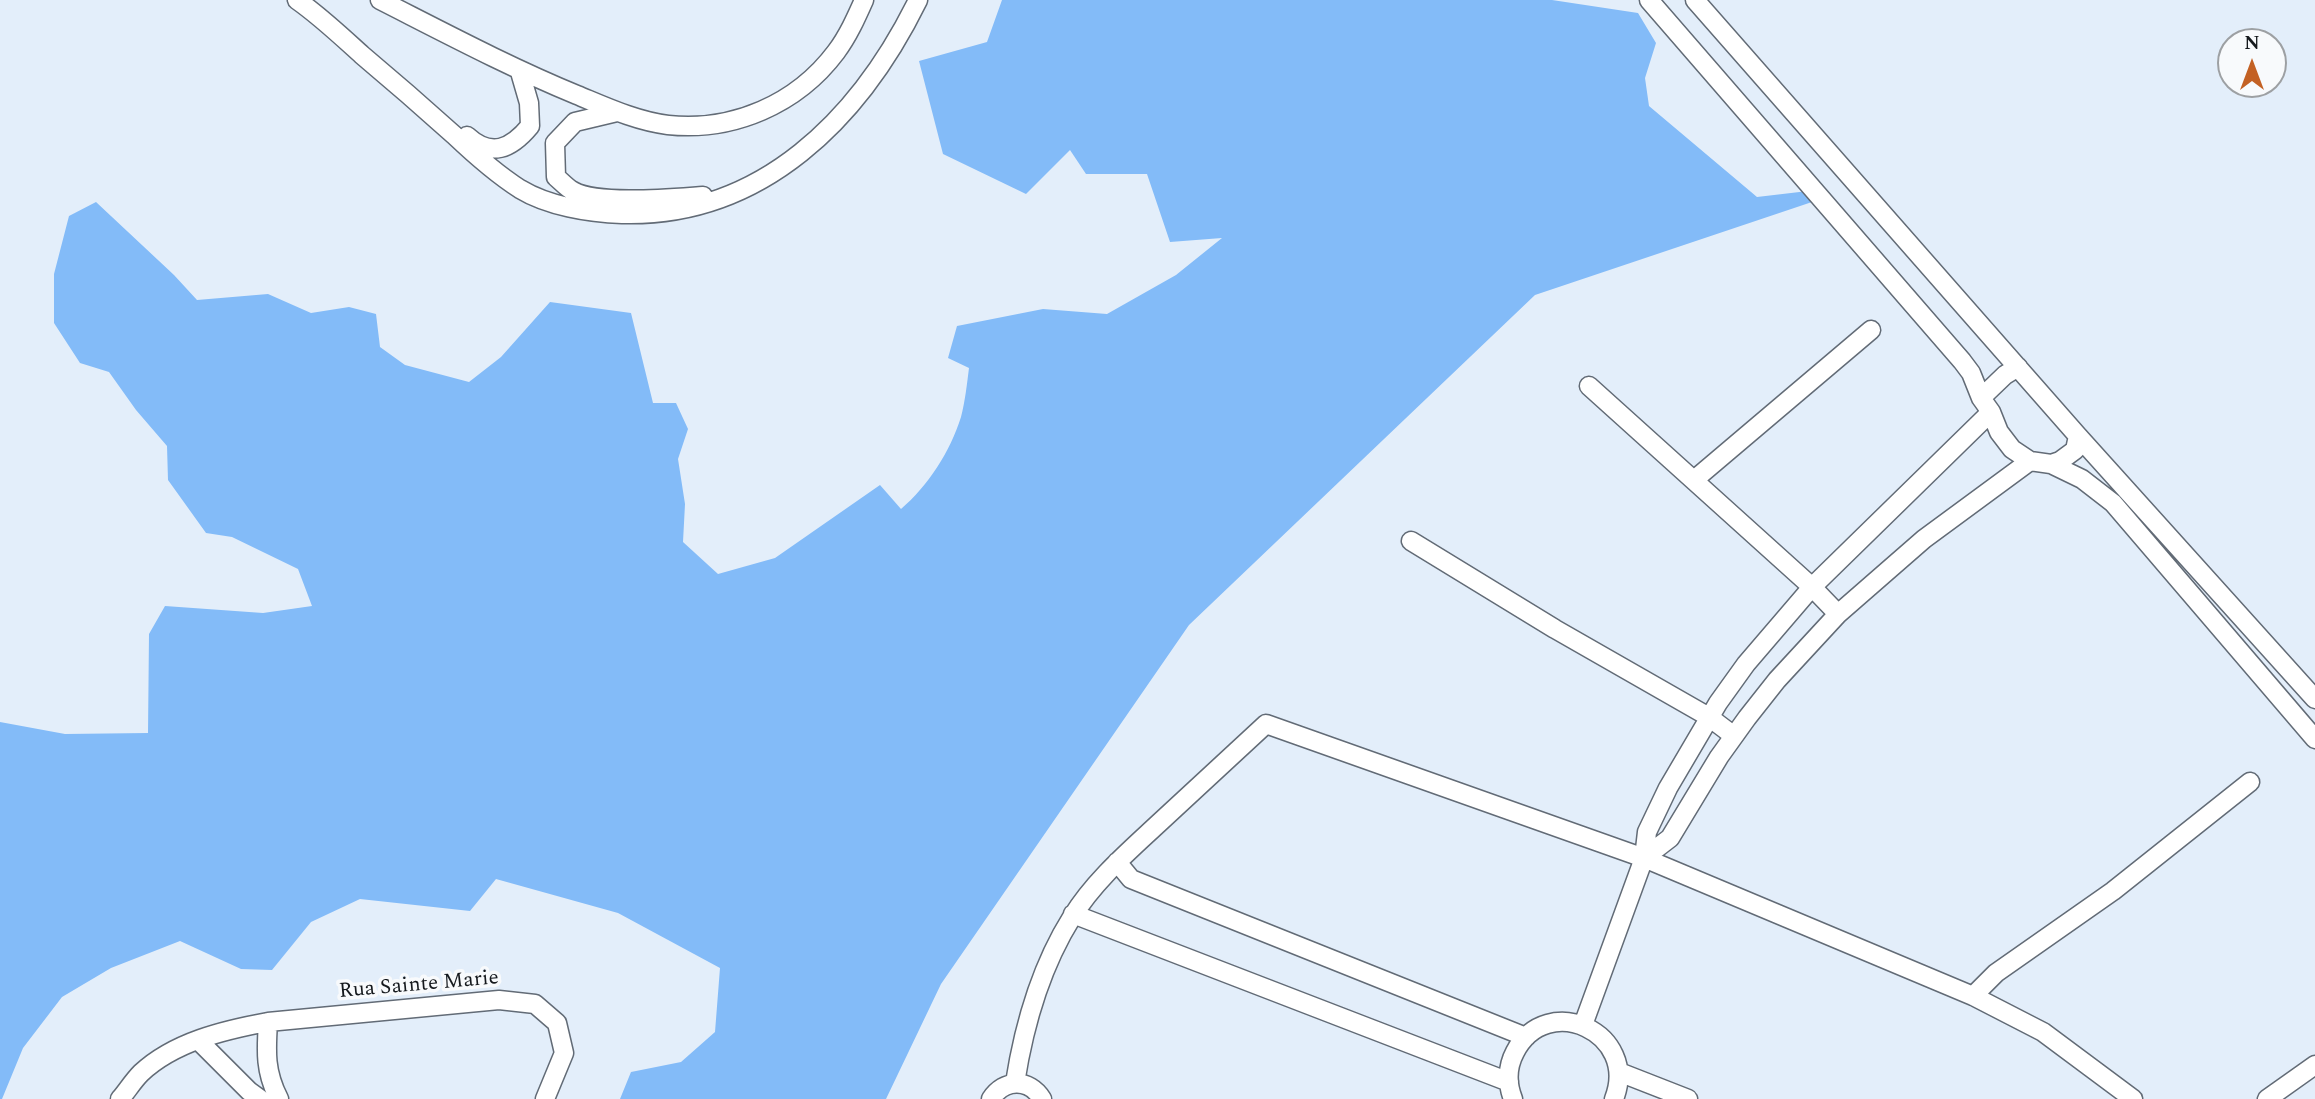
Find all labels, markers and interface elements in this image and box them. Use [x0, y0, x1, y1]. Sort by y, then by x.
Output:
north arrow [2217, 28, 2287, 98]
text: N [2244, 29, 2260, 58]
street label: Rua Sainte Marie [338, 966, 500, 1006]

